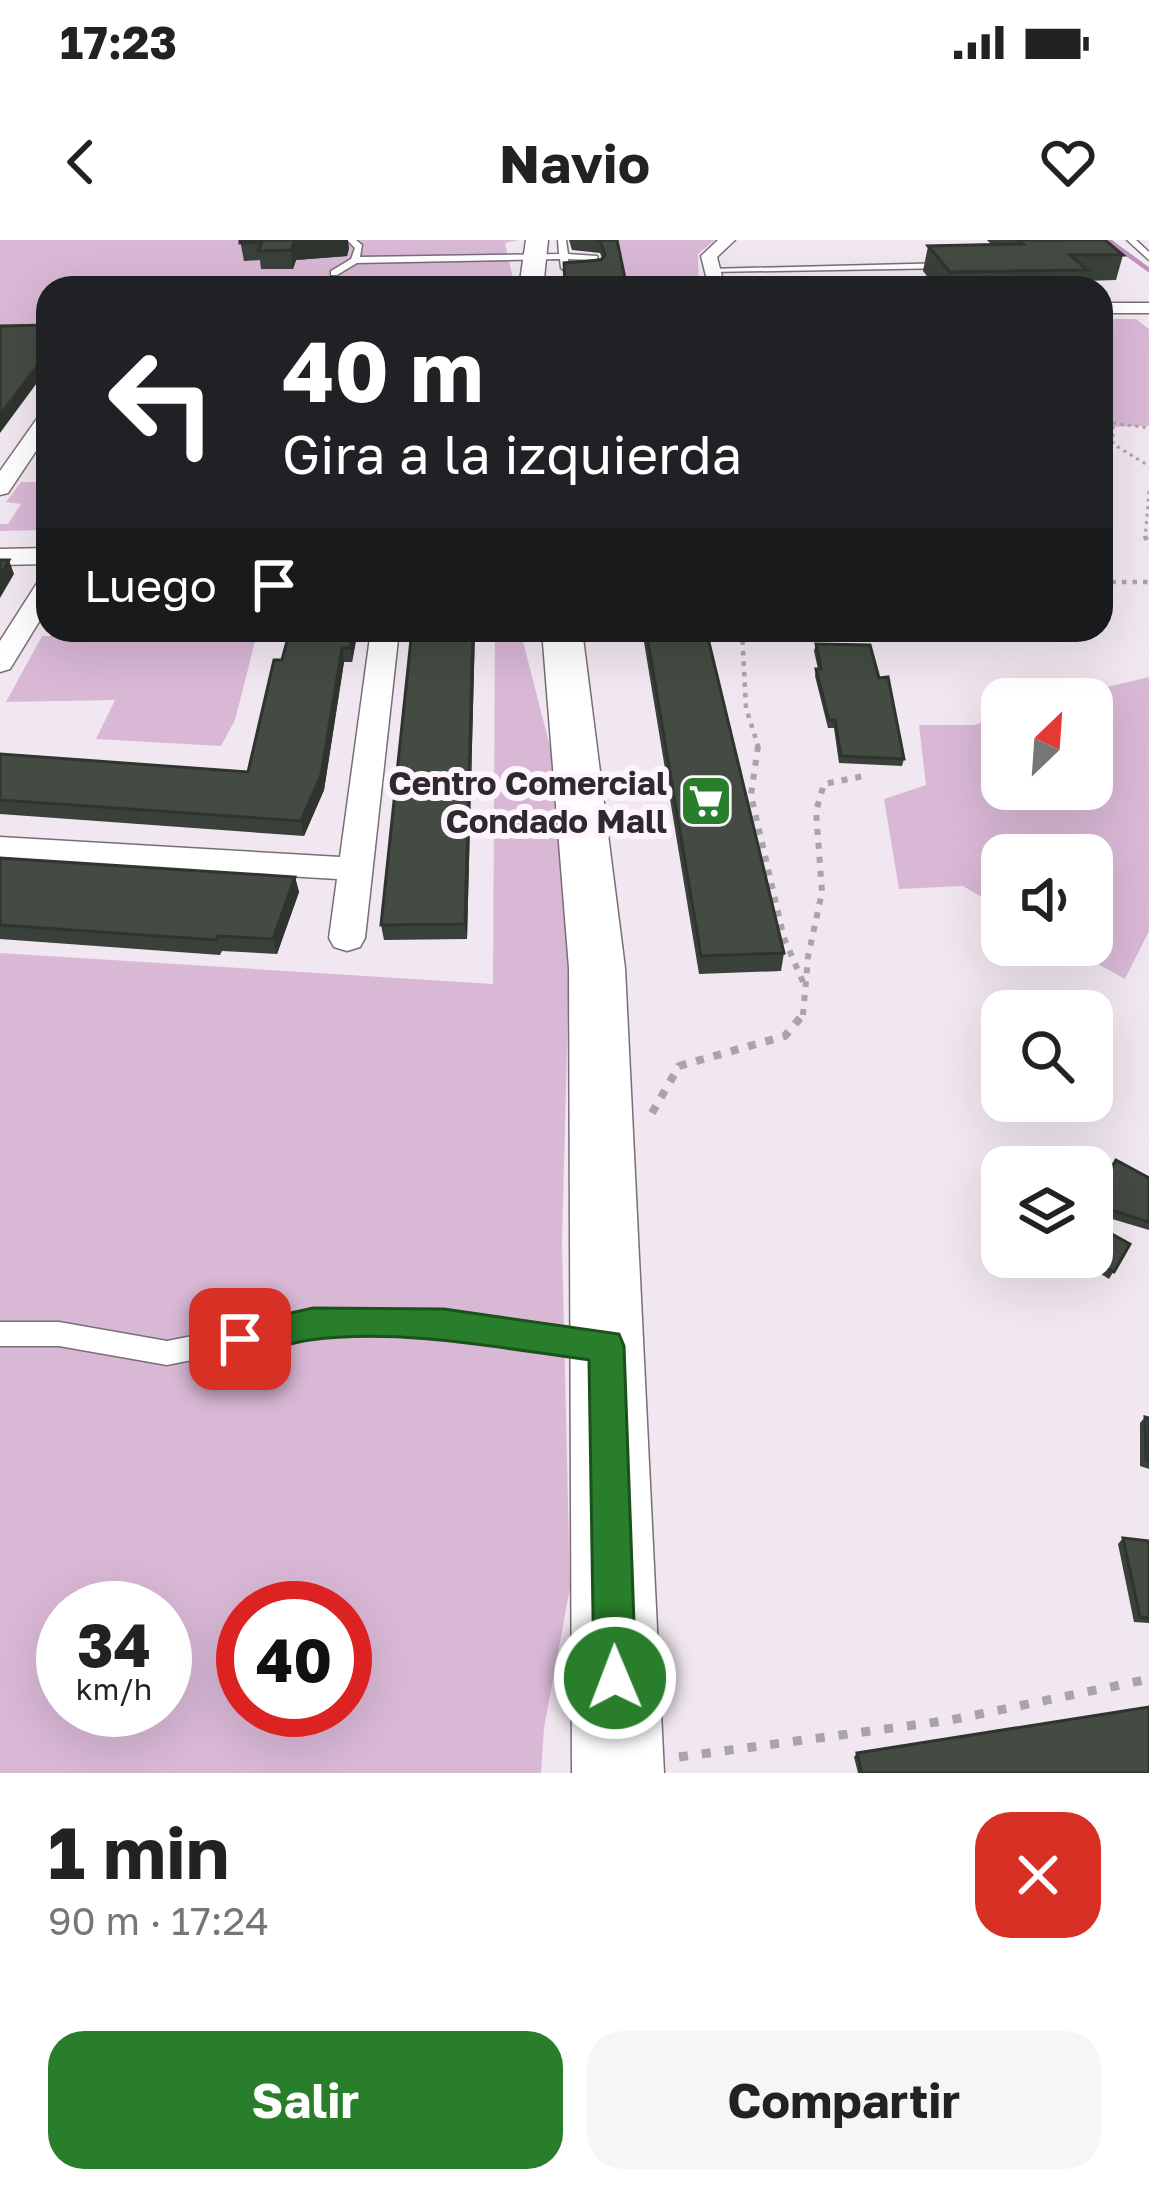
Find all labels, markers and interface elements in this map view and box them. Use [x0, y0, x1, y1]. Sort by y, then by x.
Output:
text: 17:23 [60, 15, 177, 69]
icon: back [48, 129, 114, 195]
icon: heart [1035, 129, 1101, 195]
text: Navio [499, 130, 650, 195]
text: 40 m [282, 320, 484, 420]
icon: left [84, 324, 240, 480]
text: Gira a la izquierda [282, 421, 742, 486]
icon: arrive [241, 552, 307, 618]
text: Luego [84, 558, 217, 612]
north arrow [981, 678, 1113, 810]
map controls [981, 678, 1113, 1278]
place label: Centro Comercial Condado Mall [388, 763, 667, 840]
supermarket icon: Centro Comercial Condado Mall [678, 773, 734, 829]
button: sound [981, 834, 1113, 966]
button: search [981, 990, 1113, 1122]
button: layers [981, 1146, 1113, 1278]
pin [189, 1288, 291, 1390]
icon: arrive [207, 1306, 273, 1372]
speed limit sign: 40 [216, 1581, 372, 1737]
text: 34 [77, 1608, 151, 1680]
position arrow [552, 1615, 678, 1741]
text: km/h [76, 1671, 152, 1707]
text: 1 min [48, 1808, 229, 1895]
button: close [975, 1812, 1101, 1938]
text: 90 m · 17:24 [48, 1897, 269, 1944]
button: Salir [48, 2031, 563, 2169]
button: Compartir [587, 2031, 1101, 2169]

